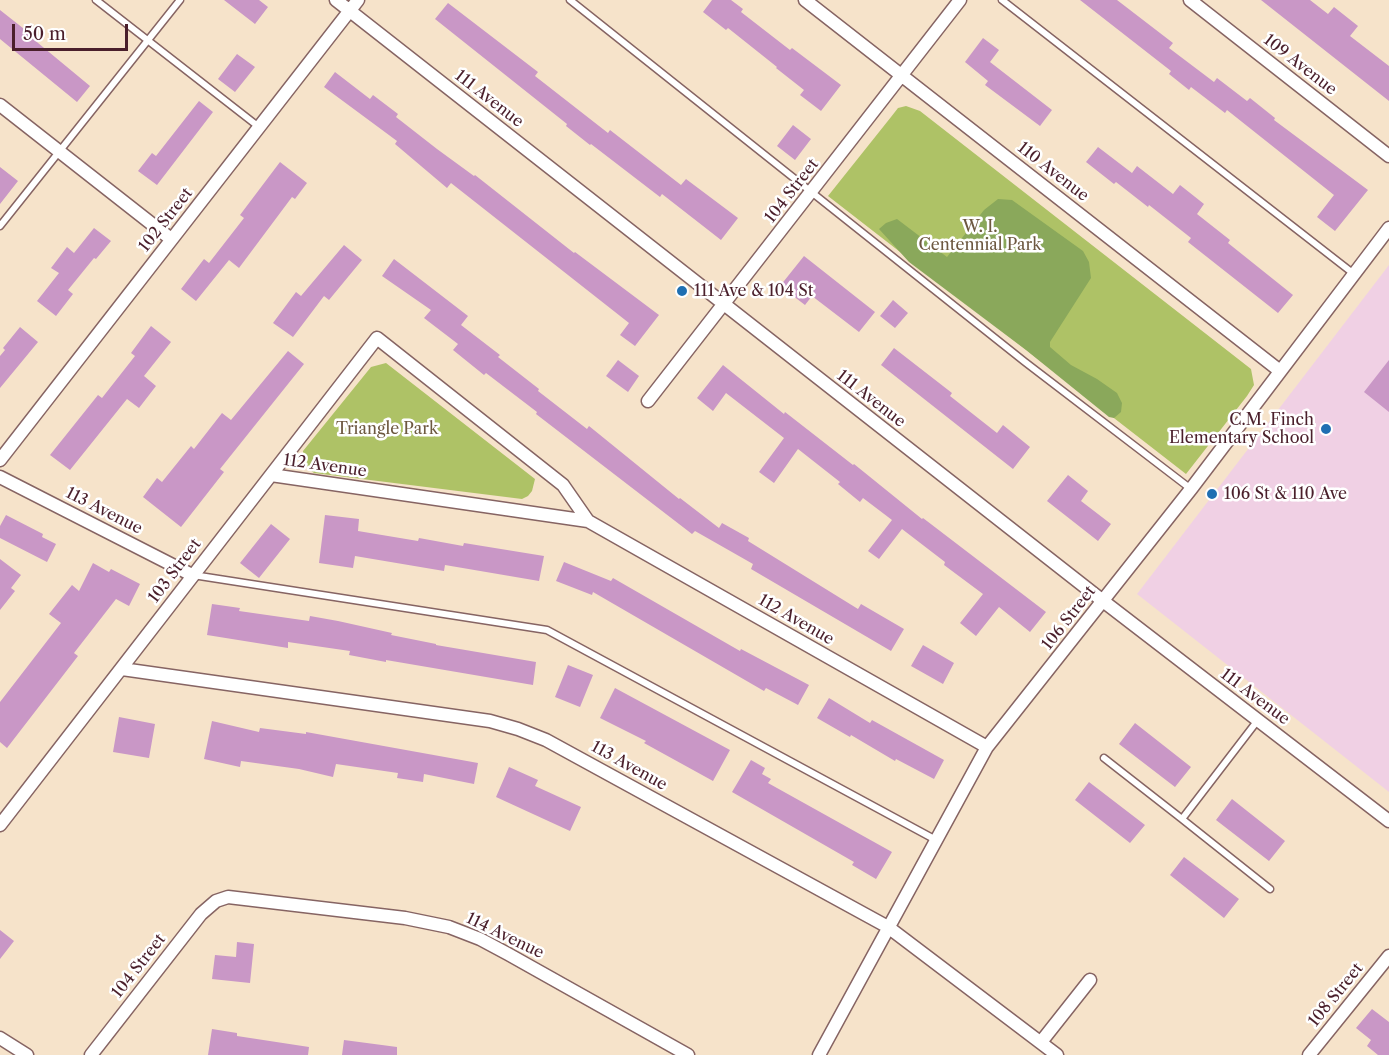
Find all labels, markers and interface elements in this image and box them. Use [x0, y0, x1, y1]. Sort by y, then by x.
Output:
scale bar [15, 12, 130, 50]
text: 50 m [23, 23, 66, 45]
street label: 109 Avenue [1260, 31, 1340, 99]
street label: 111 Avenue [451, 66, 527, 132]
street label: 110 Avenue [1014, 138, 1092, 206]
street label: 104 Street [761, 155, 823, 227]
street label: 102 Street [135, 184, 197, 256]
park label: W. I. Centennial Park [918, 217, 1042, 255]
place label: 111 Ave & 104 St [694, 281, 814, 301]
marker: 111 Ave & 104 St [675, 284, 689, 298]
street label: 111 Avenue [833, 366, 909, 432]
place label: C.M. Finch Elementary School [1169, 410, 1314, 448]
park label: Triangle Park [336, 419, 438, 439]
marker: C.M. Finch Elementary School [1319, 422, 1333, 436]
street label: 112 Avenue [282, 451, 368, 481]
street label: 113 Avenue [62, 484, 146, 538]
place label: 106 St & 110 Ave [1224, 484, 1347, 504]
marker: 106 St & 110 Ave [1205, 487, 1219, 501]
street label: 103 Street [145, 535, 205, 607]
street label: 106 Street [1038, 582, 1100, 654]
street label: 112 Avenue [755, 591, 837, 649]
street label: 111 Avenue [1217, 665, 1293, 729]
street label: 113 Avenue [588, 737, 670, 795]
street label: 114 Avenue [463, 909, 547, 963]
street label: 104 Street [108, 930, 170, 1002]
street label: 108 Street [1305, 959, 1367, 1031]

